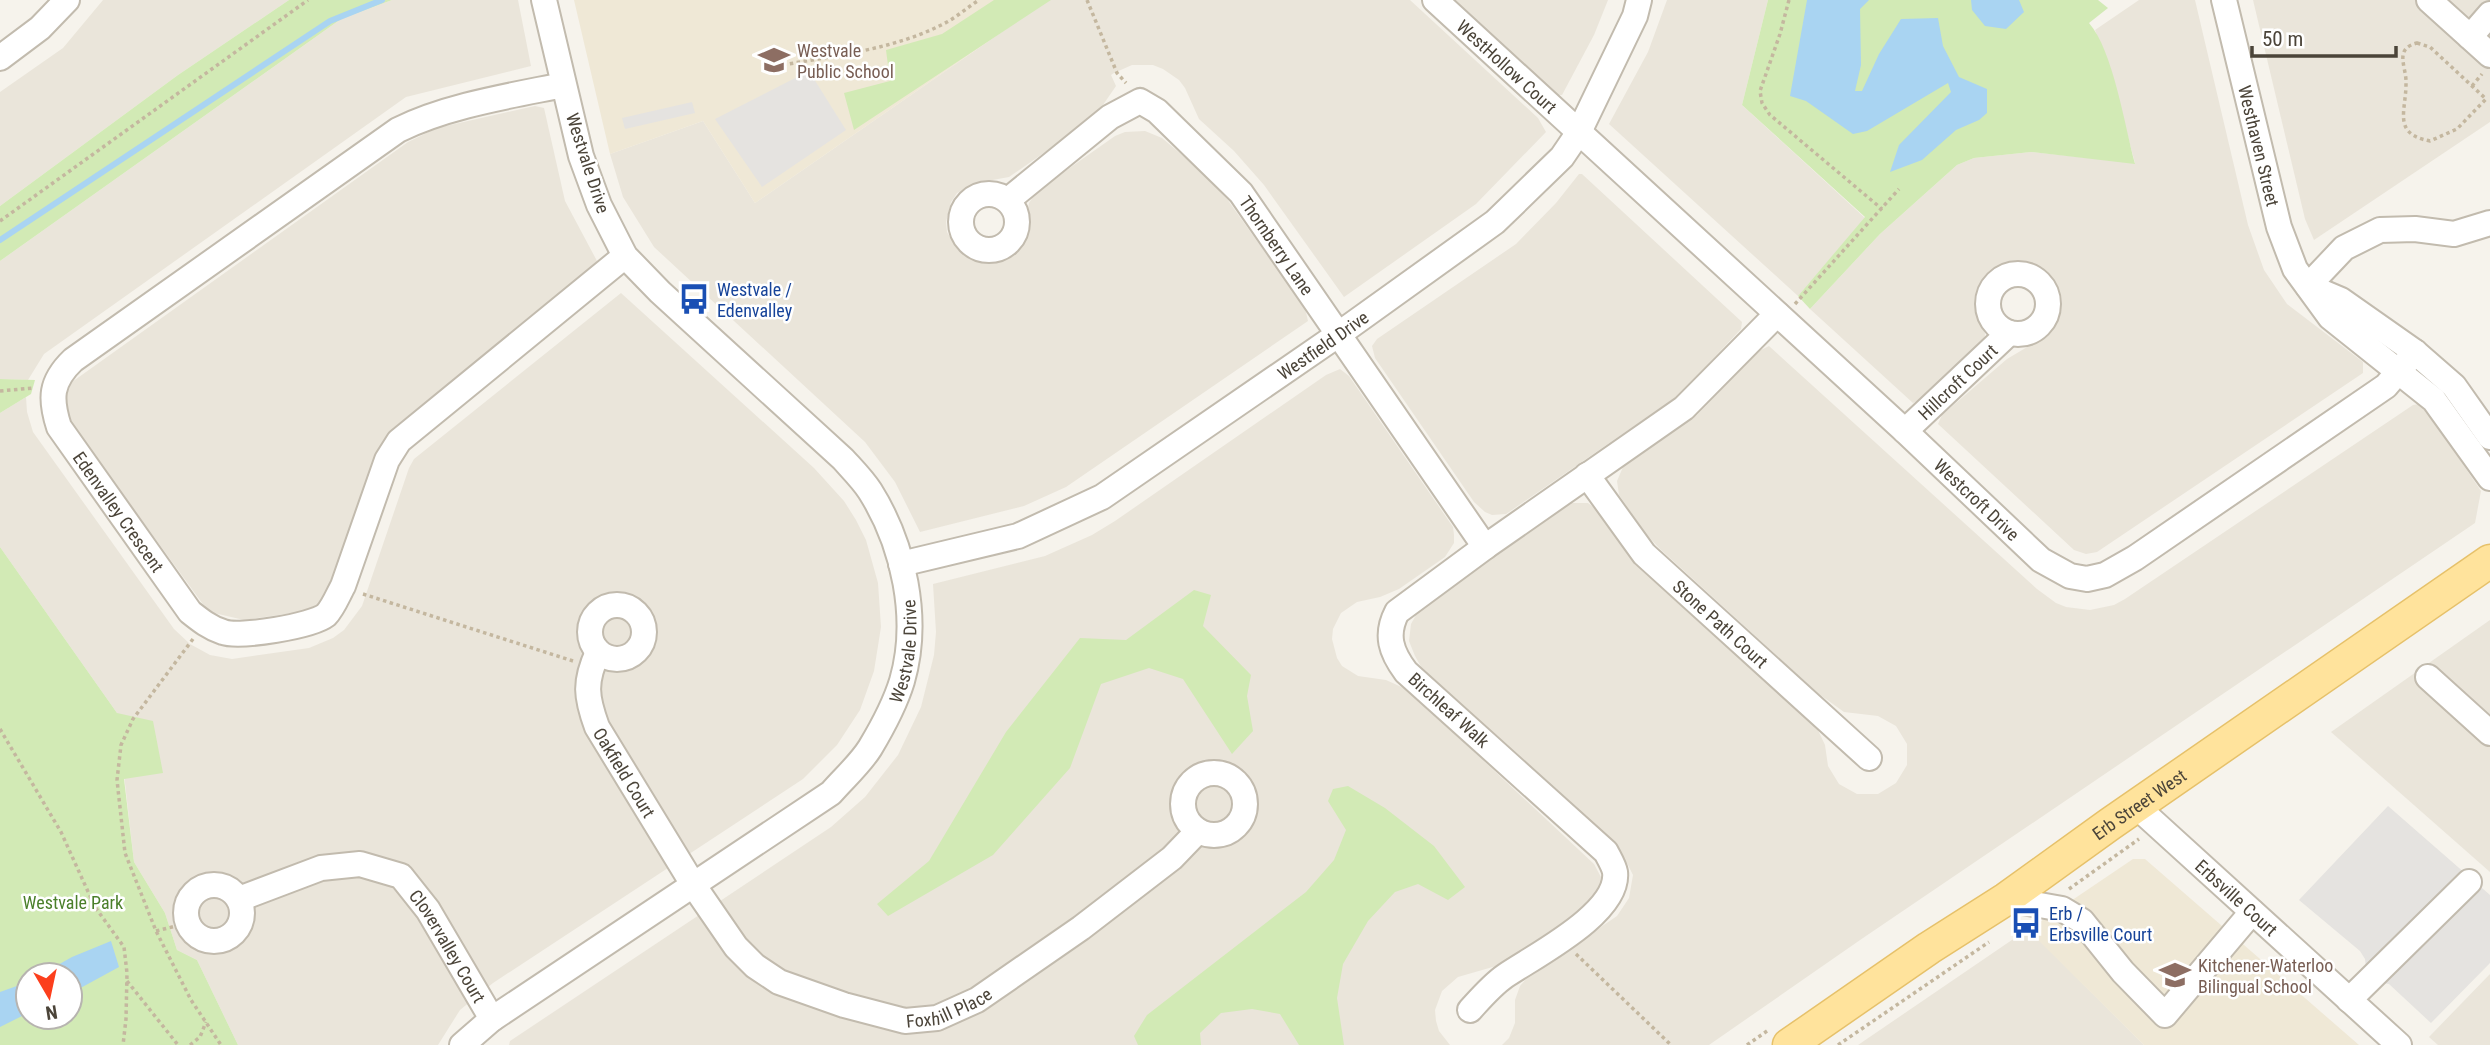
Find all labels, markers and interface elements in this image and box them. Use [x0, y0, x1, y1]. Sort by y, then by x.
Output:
scale bar [2252, 14, 2396, 58]
street label: WestHollow Court [1453, 15, 1562, 117]
text: 50 m [2262, 27, 2303, 51]
place label: Westvale Public School [797, 40, 894, 82]
school or university icon: Westvale Public School [757, 43, 791, 77]
street label: Westhaven Street [2235, 83, 2284, 208]
street label: Westvale Drive [562, 110, 614, 216]
street label: Thornberry Lane [1235, 192, 1318, 299]
place label: Westvale / Edenvalley [717, 279, 793, 321]
bus stop icon: Westvale / Edenvalley [677, 282, 711, 316]
street label: Westfield Drive [1273, 306, 1372, 384]
street label: Hillcroft Court [1914, 339, 2001, 424]
street label: Edenvalley Crescent [69, 447, 169, 576]
street label: Westcroft Drive [1930, 454, 2024, 545]
street label: Stone Path Court [1669, 575, 1773, 672]
street label: Westvale Drive [885, 599, 920, 706]
street label: Birchleaf Walk [1404, 668, 1494, 752]
street label: Oakfield Court [589, 724, 660, 821]
street label: Erb Street West [2088, 764, 2190, 844]
street label: Erbsville Court [2191, 855, 2282, 940]
street label: Clovervalley Court [405, 885, 490, 1006]
park label: Westvale Park [23, 892, 123, 913]
place label: Erb / Erbsville Court [2049, 903, 2152, 945]
bus stop icon: Erb / Erbsville Court [2009, 906, 2043, 940]
place label: Kitchener-Waterloo Bilingual School [2198, 955, 2333, 997]
school or university icon: Kitchener-Waterloo Bilingual School [2158, 958, 2192, 992]
north arrow [14, 961, 84, 1031]
street label: Foxhill Place [905, 983, 995, 1031]
text: N [44, 1000, 59, 1025]

